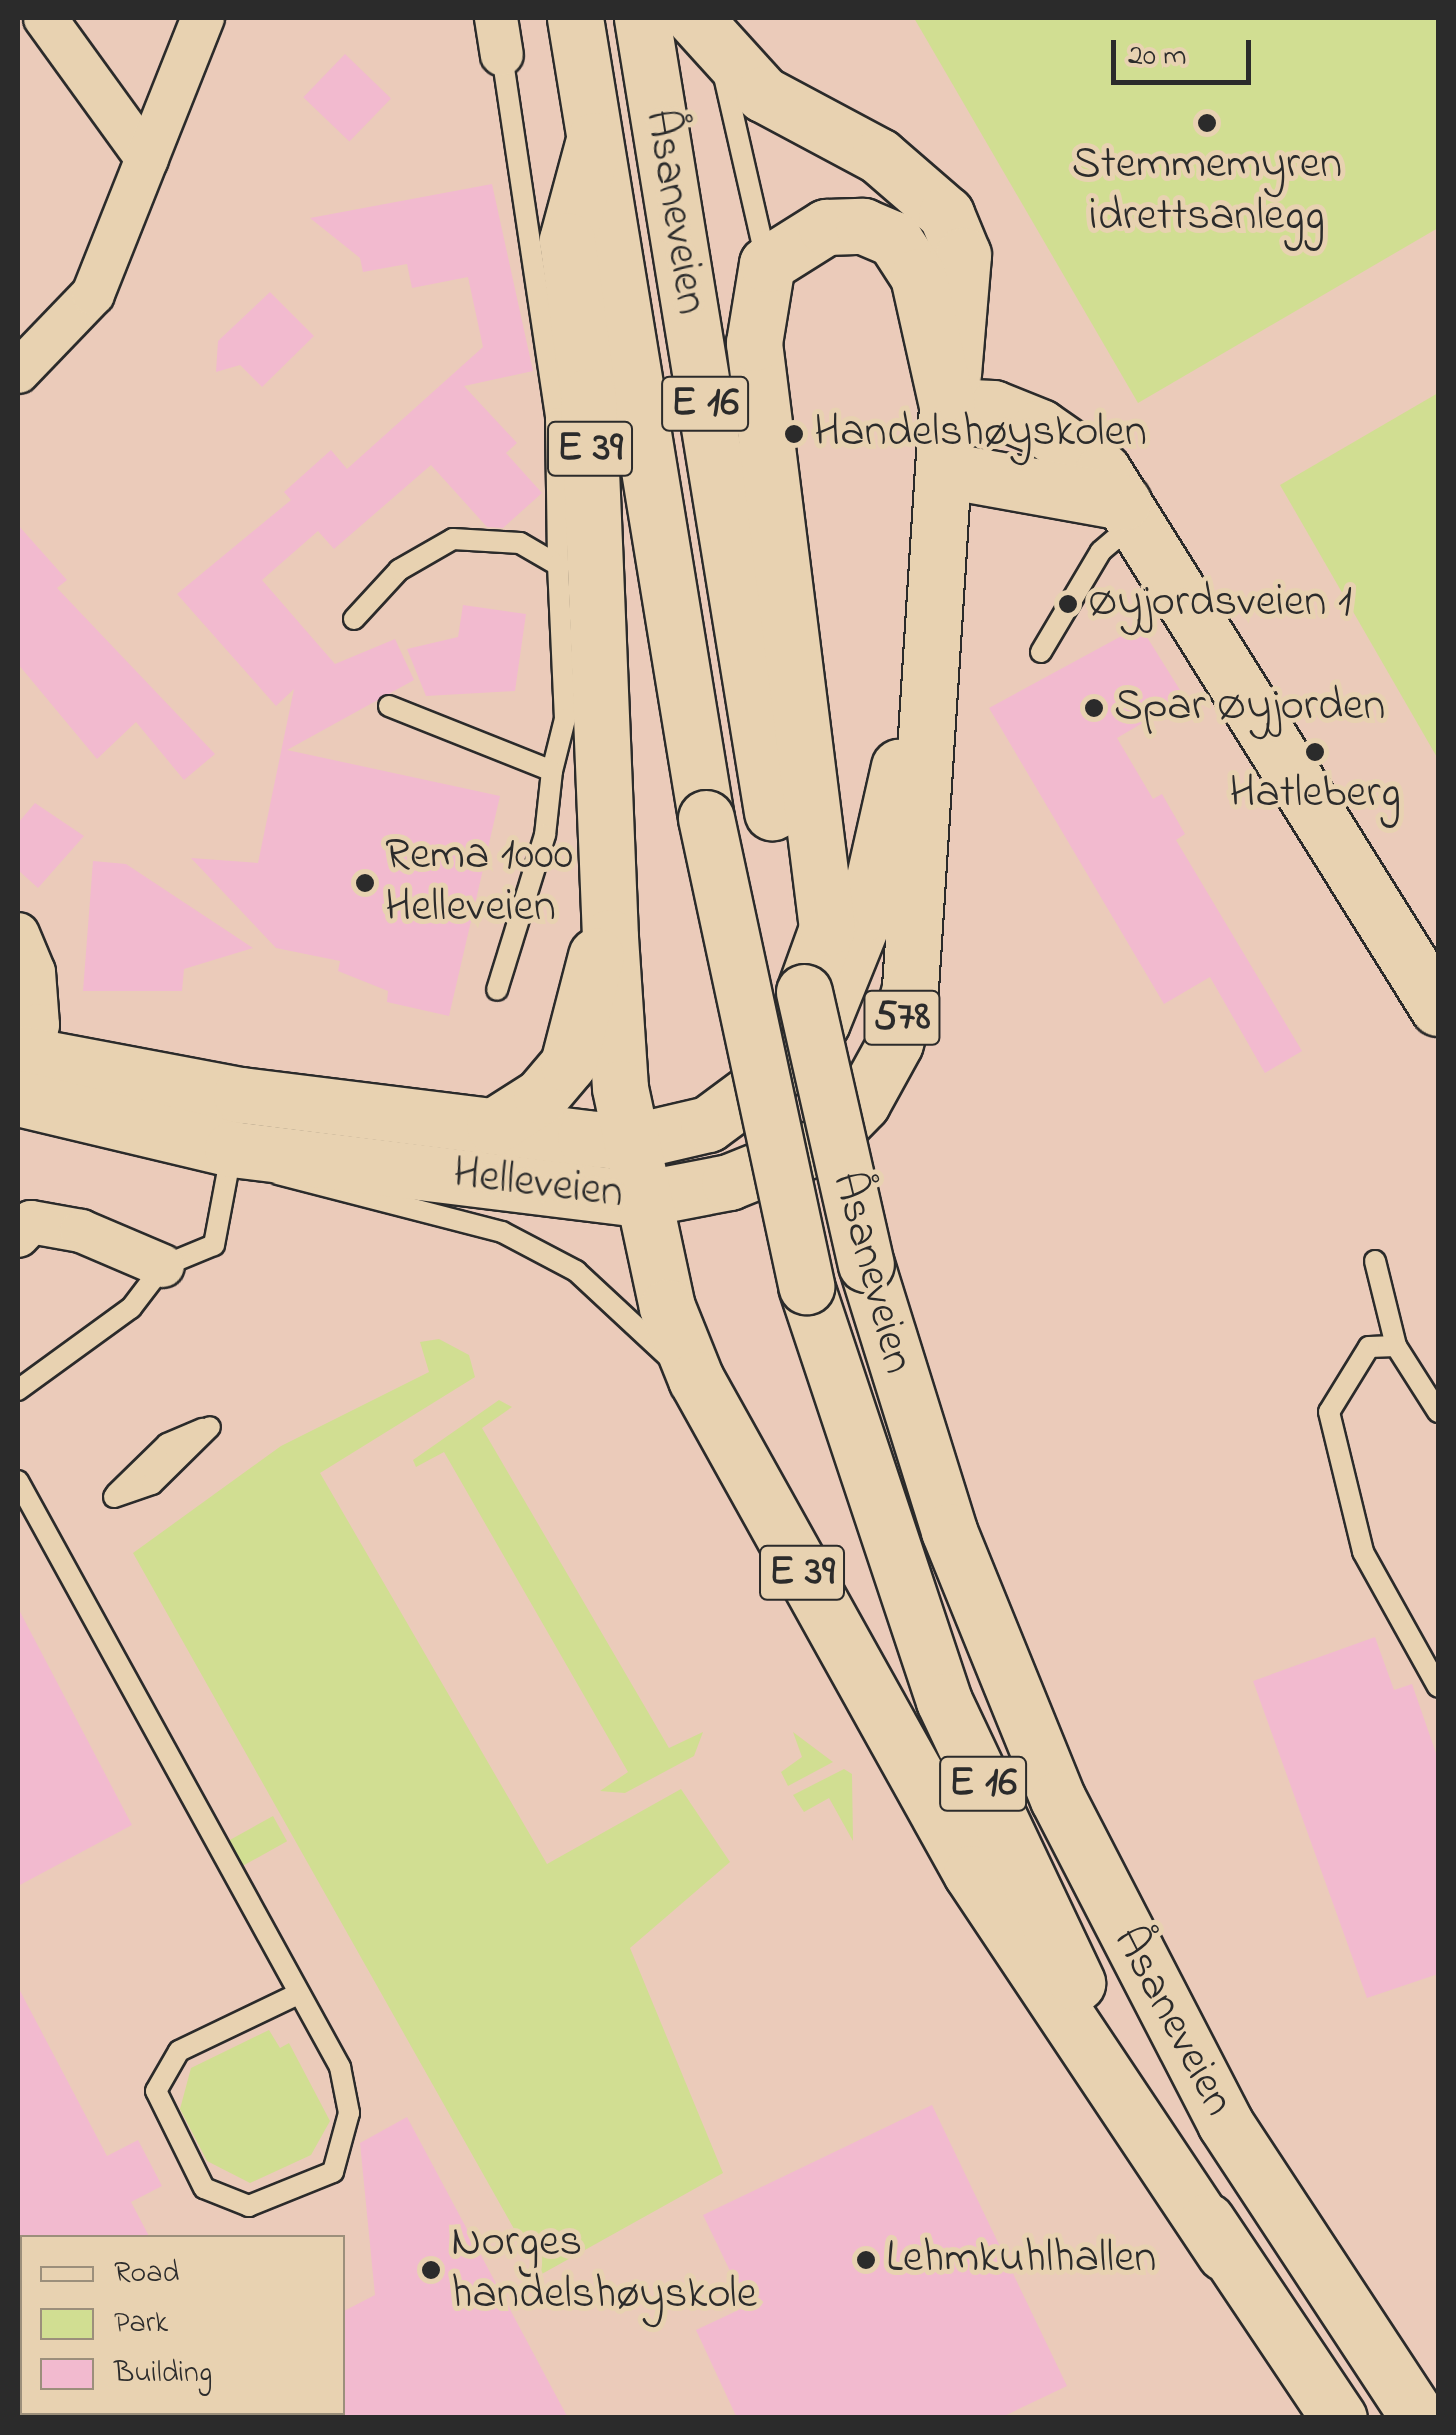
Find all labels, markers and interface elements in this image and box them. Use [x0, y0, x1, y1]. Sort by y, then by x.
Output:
scale bar [1116, 20, 1256, 82]
text: 20 m [1128, 35, 1187, 79]
street label: Åsaneveien [631, 106, 717, 318]
marker: Stemmemyren idrettsanlegg [1196, 112, 1218, 134]
place label: Stemmemyren idrettsanlegg [1072, 139, 1342, 245]
road number: E 16 [660, 367, 750, 441]
place label: Handelshøyskolen [814, 407, 1147, 461]
road number: E 39 [545, 412, 635, 486]
marker: Handelshøyskolen [783, 423, 805, 445]
place label: Øyjordsveien 1 [1088, 577, 1352, 631]
marker: Øyjordsveien 1 [1057, 593, 1079, 615]
place label: Spar Øyjorden [1114, 681, 1385, 735]
marker: Spar Øyjorden [1083, 697, 1105, 719]
marker: Hatleberg [1304, 741, 1326, 763]
place label: Hatleberg [1229, 768, 1401, 822]
place label: Rema 1000 Helleveien [385, 830, 573, 936]
marker: Rema 1000 Helleveien [354, 872, 376, 894]
road number: 578 [862, 981, 942, 1055]
street label: Helleveien [450, 1148, 626, 1222]
street label: Åsaneveien [818, 1166, 924, 1380]
road number: E 39 [757, 1536, 847, 1610]
road number: E 16 [938, 1747, 1028, 1821]
street label: Åsaneveien [1100, 1918, 1244, 2126]
place label: Norges handelshøyskole [451, 2217, 757, 2323]
place label: Lehmkuhlhallen [886, 2233, 1156, 2287]
legend [20, 2235, 345, 2415]
marker: Lehmkuhlhallen [855, 2249, 877, 2271]
text: Road [114, 2252, 179, 2296]
marker: Norges handelshøyskole [420, 2259, 442, 2281]
text: Park [114, 2302, 168, 2346]
text: Building [114, 2352, 212, 2396]

